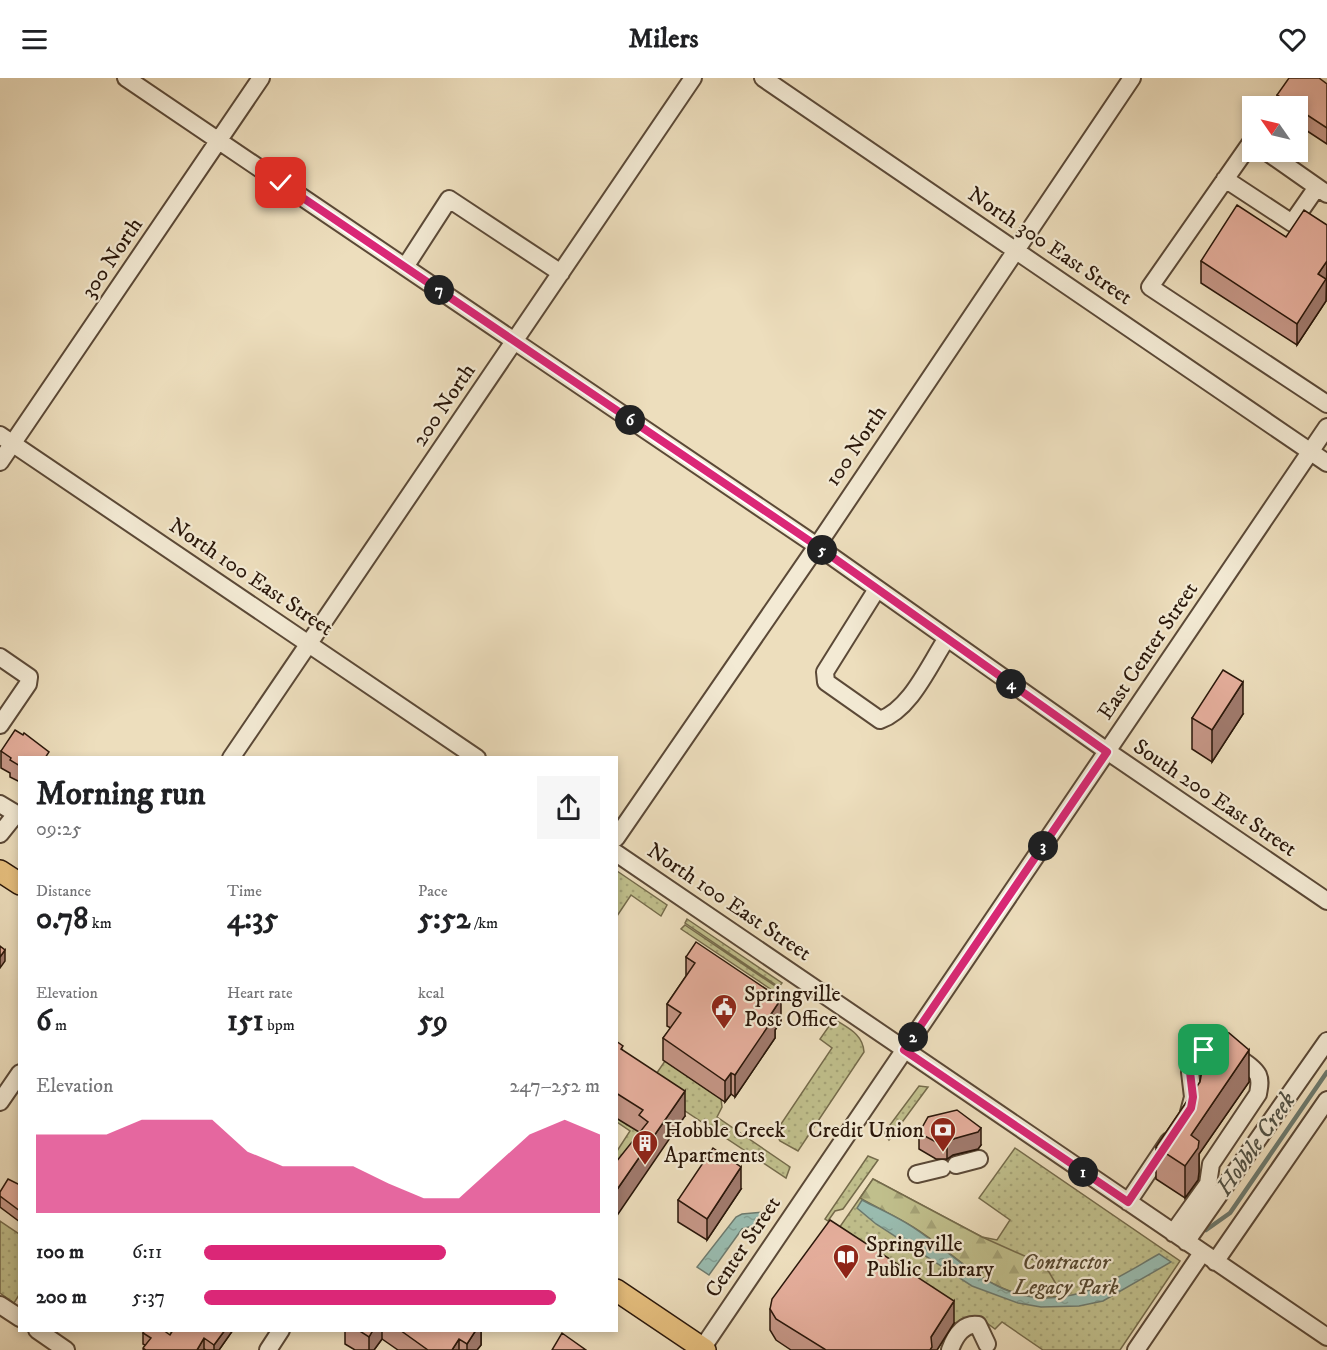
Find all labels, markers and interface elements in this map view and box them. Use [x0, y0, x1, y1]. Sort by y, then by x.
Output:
text: Milers [629, 22, 698, 56]
icon: menu [18, 23, 51, 56]
icon: heart [1276, 23, 1309, 56]
north arrow [1242, 96, 1308, 162]
map controls [1242, 96, 1308, 162]
pin [255, 157, 306, 208]
icon: check [264, 166, 297, 199]
street label: North 300 East Street [963, 181, 1137, 311]
street label: 300 North [75, 212, 149, 304]
pin: 7 [424, 275, 454, 305]
text: 7 [435, 280, 443, 300]
street label: 200 North [406, 358, 482, 452]
street label: 100 North [819, 400, 893, 491]
pin: 6 [615, 405, 645, 435]
text: 6 [626, 410, 634, 430]
street label: North 100 East Street [164, 512, 338, 642]
pin: 5 [807, 535, 837, 565]
text: 5 [818, 540, 826, 560]
street label: East Center Street [1092, 577, 1204, 725]
pin: 4 [996, 669, 1026, 699]
text: 4 [1006, 674, 1016, 694]
street label: South 200 East Street [1128, 733, 1302, 863]
text: Morning run [36, 774, 205, 815]
button: share [537, 776, 600, 839]
text: 09:25 [36, 817, 82, 842]
pin: 3 [1028, 831, 1058, 861]
text: 3 [1040, 836, 1046, 856]
street label: North 100 East Street [642, 837, 816, 967]
text: Distance [36, 881, 91, 901]
text: Time [227, 881, 262, 901]
text: Pace [418, 881, 448, 901]
text: 0.78 [36, 901, 88, 938]
text: 4:35 [227, 901, 278, 938]
text: 5:52 [418, 901, 470, 938]
text: km [88, 913, 112, 933]
text: /km [470, 913, 498, 933]
place label: Springville Post Office [744, 981, 841, 1033]
text: Elevation [36, 983, 98, 1003]
text: Heart rate [227, 983, 293, 1003]
text: kcal [418, 983, 444, 1003]
public building icon: Springville Post Office [709, 992, 739, 1030]
text: 6 [36, 1003, 52, 1040]
text: 151 [227, 1003, 264, 1040]
text: 59 [418, 1003, 448, 1040]
text: m [52, 1015, 67, 1035]
text: bpm [264, 1015, 295, 1035]
pin: 2 [898, 1022, 928, 1052]
pin [1178, 1024, 1229, 1075]
text: 2 [909, 1027, 917, 1047]
icon: arrive [1187, 1033, 1220, 1066]
text: Elevation [36, 1074, 113, 1099]
text: 247–252 m [509, 1074, 600, 1099]
water label: Hobble Creek [1209, 1086, 1303, 1202]
bank icon: Credit Union [928, 1115, 958, 1153]
place label: Hobble Creek Apartments [664, 1117, 786, 1169]
place label: Credit Union [808, 1117, 925, 1144]
building icon: Hobble Creek Apartments [630, 1128, 660, 1166]
pin: 1 [1068, 1157, 1098, 1187]
text: 1 [1080, 1162, 1086, 1182]
street label: Center Street [699, 1191, 787, 1303]
place label: Springville Public Library [866, 1231, 995, 1283]
text: 100 m [36, 1240, 84, 1265]
text: 6:11 [132, 1240, 162, 1265]
library icon: Springville Public Library [831, 1242, 861, 1280]
park label: Contractor Legacy Park [1012, 1249, 1119, 1301]
text: 200 m [36, 1285, 87, 1310]
text: 5:37 [132, 1285, 165, 1310]

